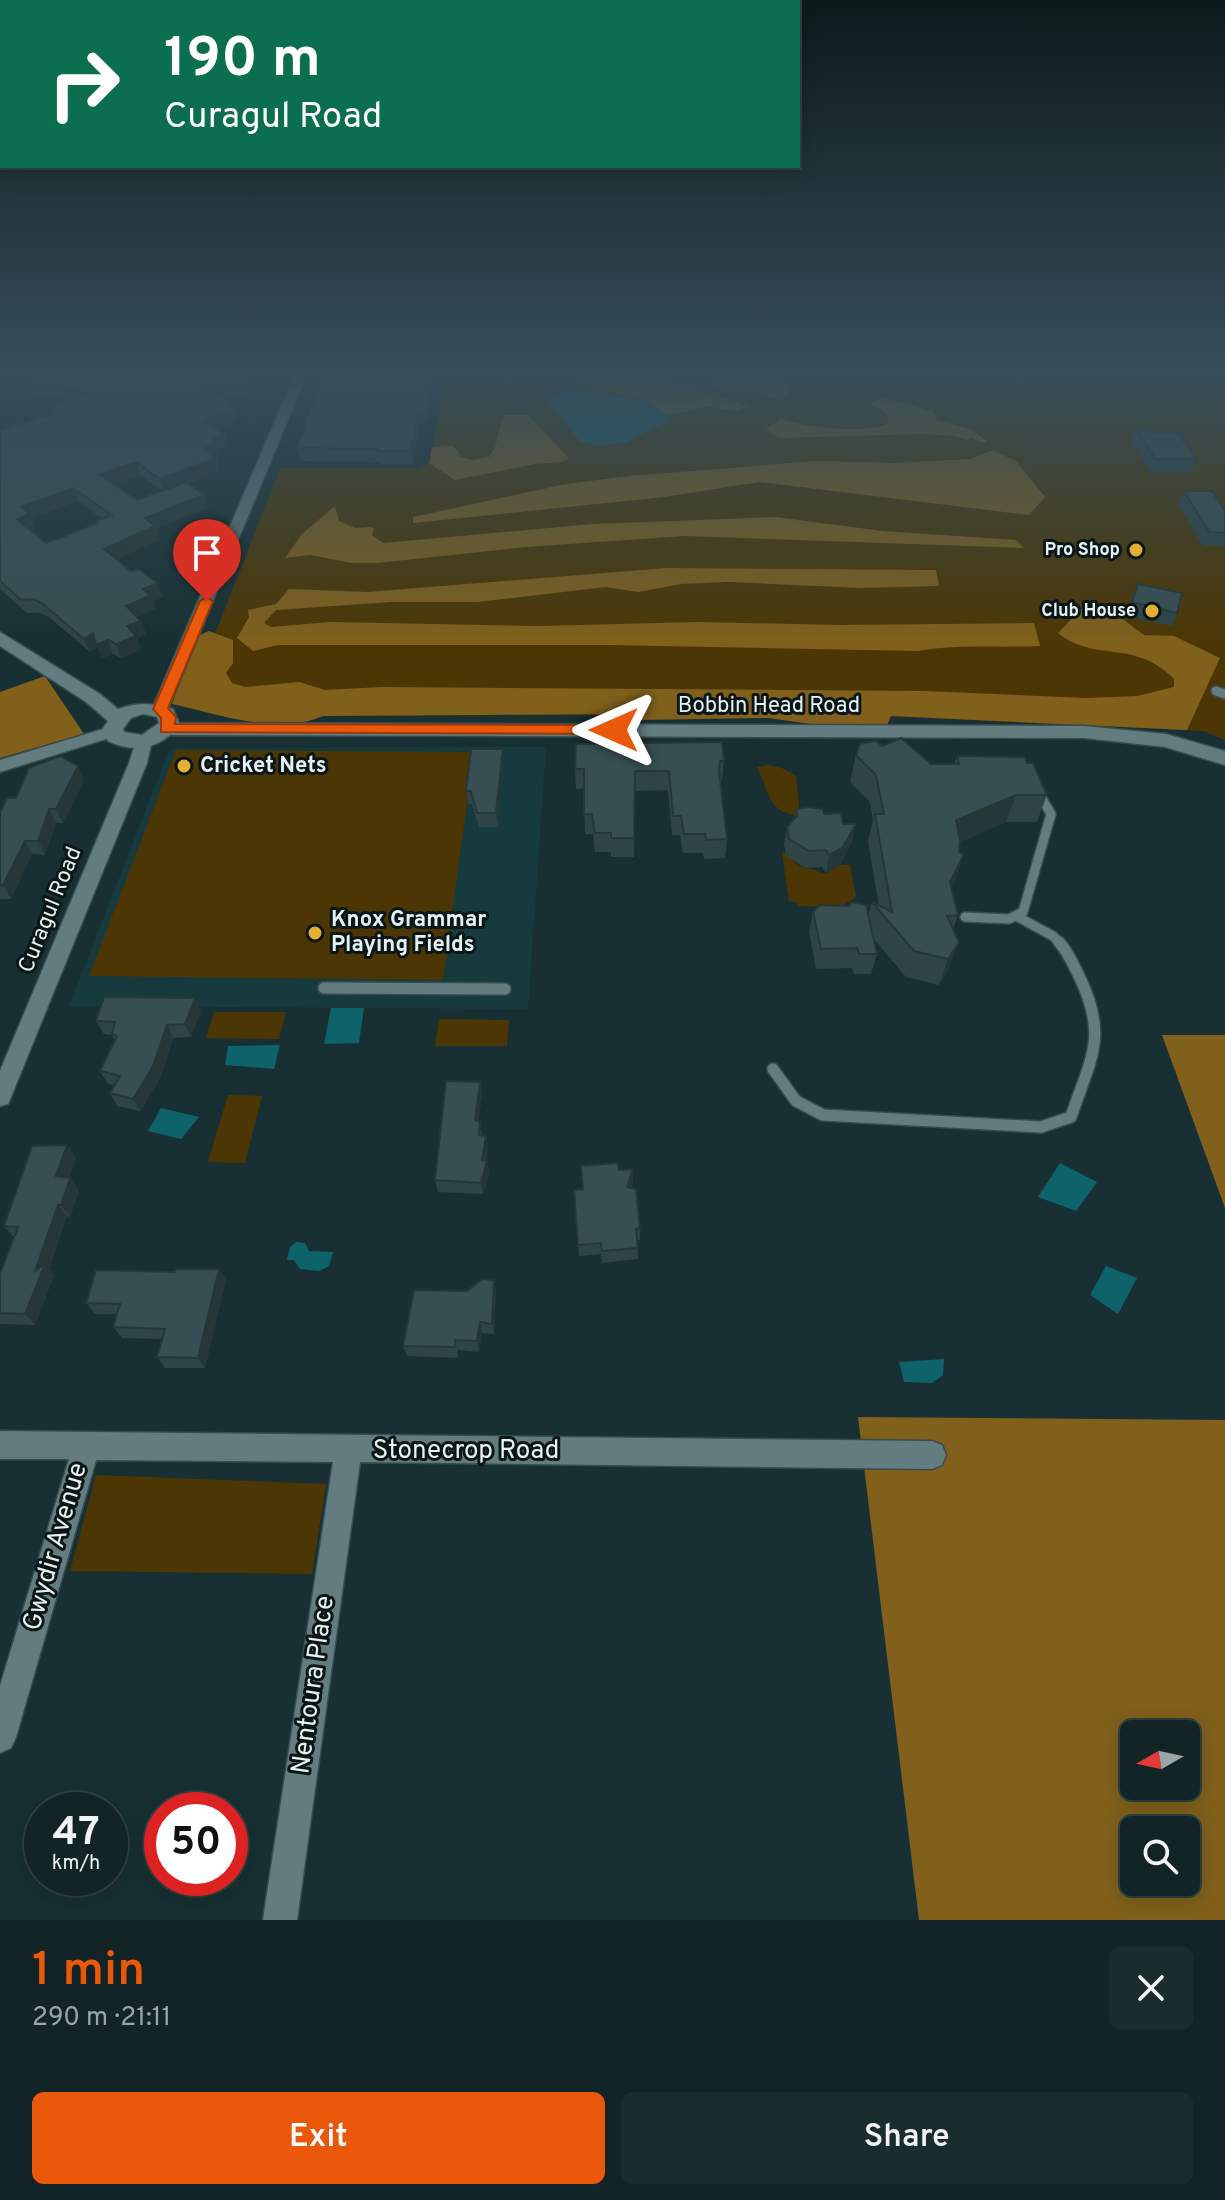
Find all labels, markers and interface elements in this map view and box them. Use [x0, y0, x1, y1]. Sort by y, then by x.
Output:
text: 190 m [164, 26, 321, 96]
icon: right [32, 32, 136, 136]
text: Curagul Road [164, 95, 382, 141]
pin [173, 519, 241, 601]
icon: arrive [185, 531, 229, 575]
place label: Pro Shop [1045, 539, 1120, 562]
marker: Pro Shop [1127, 541, 1145, 559]
place label: Club House [1041, 600, 1136, 623]
marker: Club House [1143, 602, 1161, 620]
position arrow [572, 688, 656, 772]
street label: Bobbin Head Road [678, 693, 860, 720]
place label: Cricket Nets [200, 753, 327, 780]
marker: Cricket Nets [175, 757, 193, 775]
street label: Curagul Road [13, 843, 89, 977]
place label: Knox Grammar Playing Fields [331, 907, 486, 959]
marker: Knox Grammar Playing Fields [306, 924, 324, 942]
street label: Stonecrop Road [373, 1435, 559, 1468]
street label: Gwydir Avenue [16, 1459, 96, 1635]
street label: Nentoura Place [285, 1594, 343, 1776]
north arrow [1120, 1720, 1200, 1800]
map controls [1120, 1720, 1200, 1896]
speed limit sign: 50 [144, 1792, 248, 1896]
text: 47 [52, 1809, 100, 1859]
button: search [1120, 1816, 1200, 1896]
text: km/h [52, 1851, 100, 1877]
text: 1 min [32, 1942, 145, 2002]
button: close [1109, 1946, 1193, 2030]
text: 290 m · 21:11 [32, 2002, 171, 2035]
button: Exit [32, 2092, 605, 2184]
button: Share [621, 2092, 1193, 2184]

